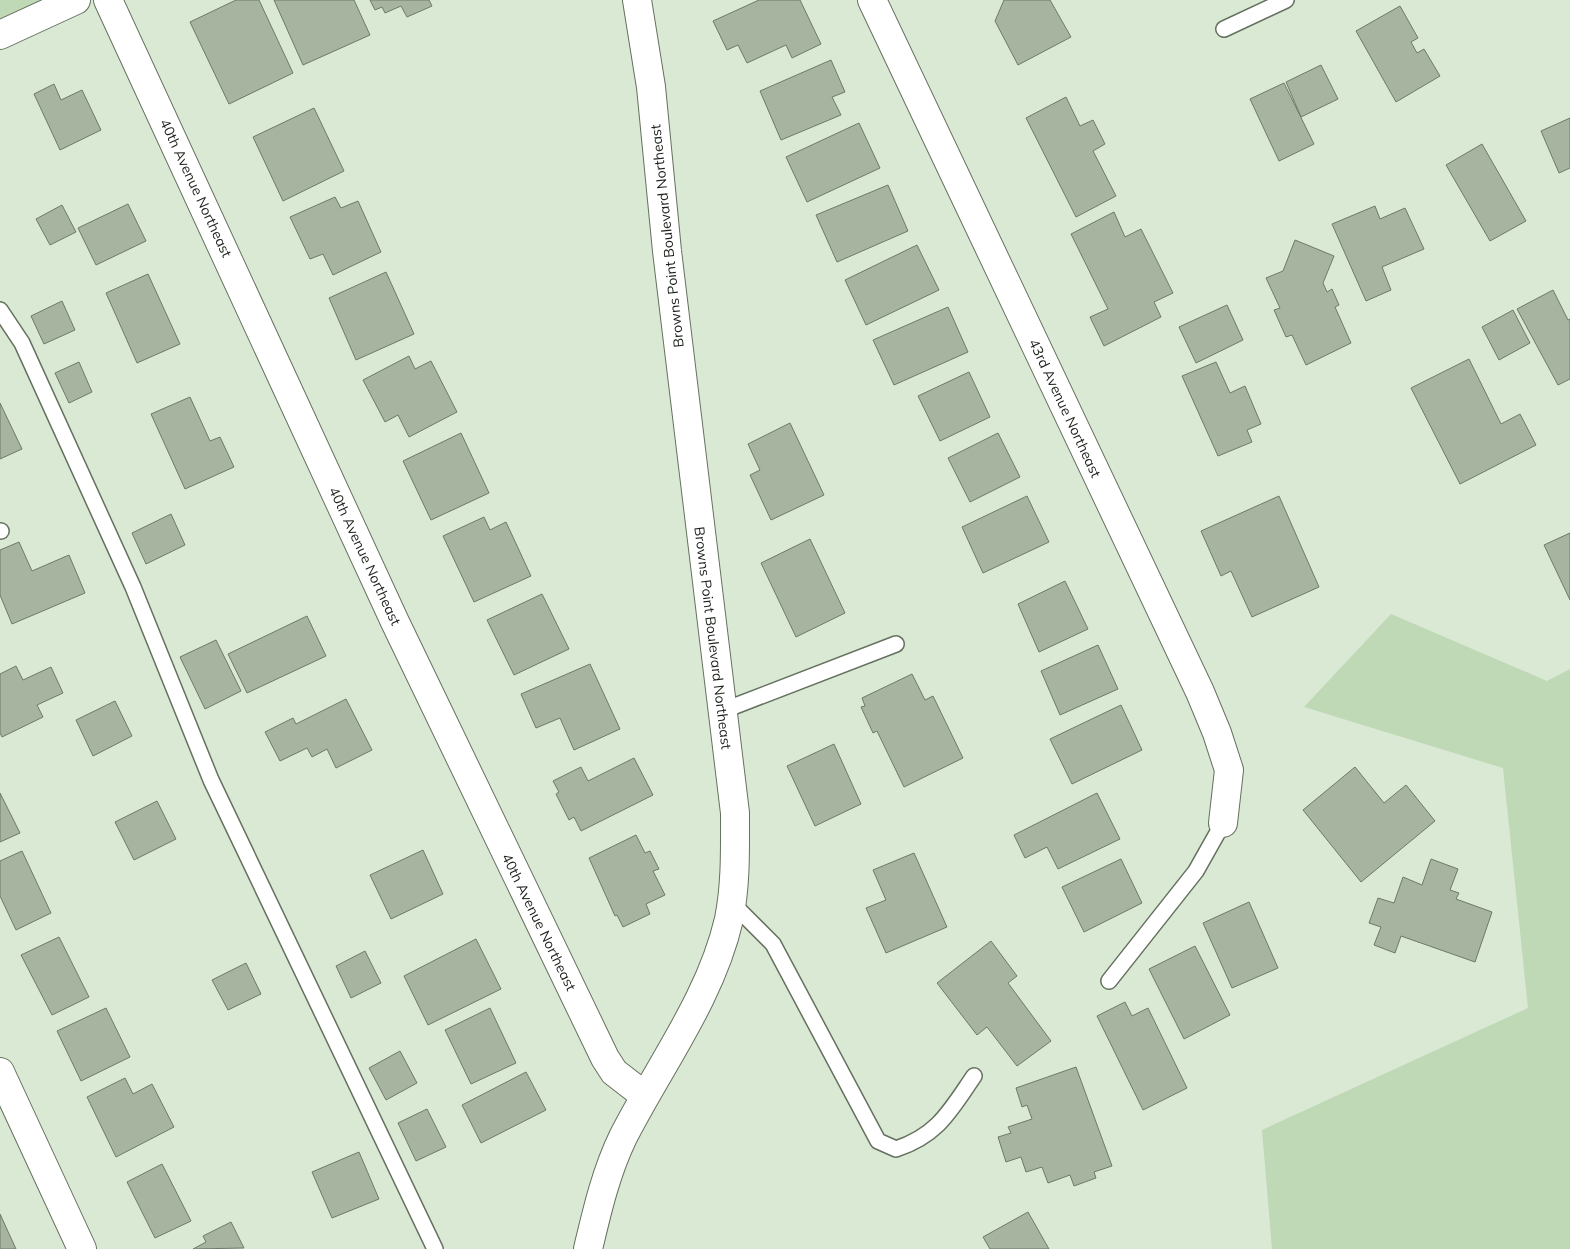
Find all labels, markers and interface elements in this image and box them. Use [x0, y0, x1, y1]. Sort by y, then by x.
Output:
street label: 40th Avenue Northeast [156, 116, 236, 260]
street label: Browns Point Boulevard Northeast [646, 123, 688, 348]
street label: 43rd Avenue Northeast [1025, 336, 1105, 480]
street label: 40th Avenue Northeast [325, 484, 405, 628]
street label: Browns Point Boulevard Northeast [690, 526, 736, 750]
street label: 40th Avenue Northeast [498, 850, 580, 994]

